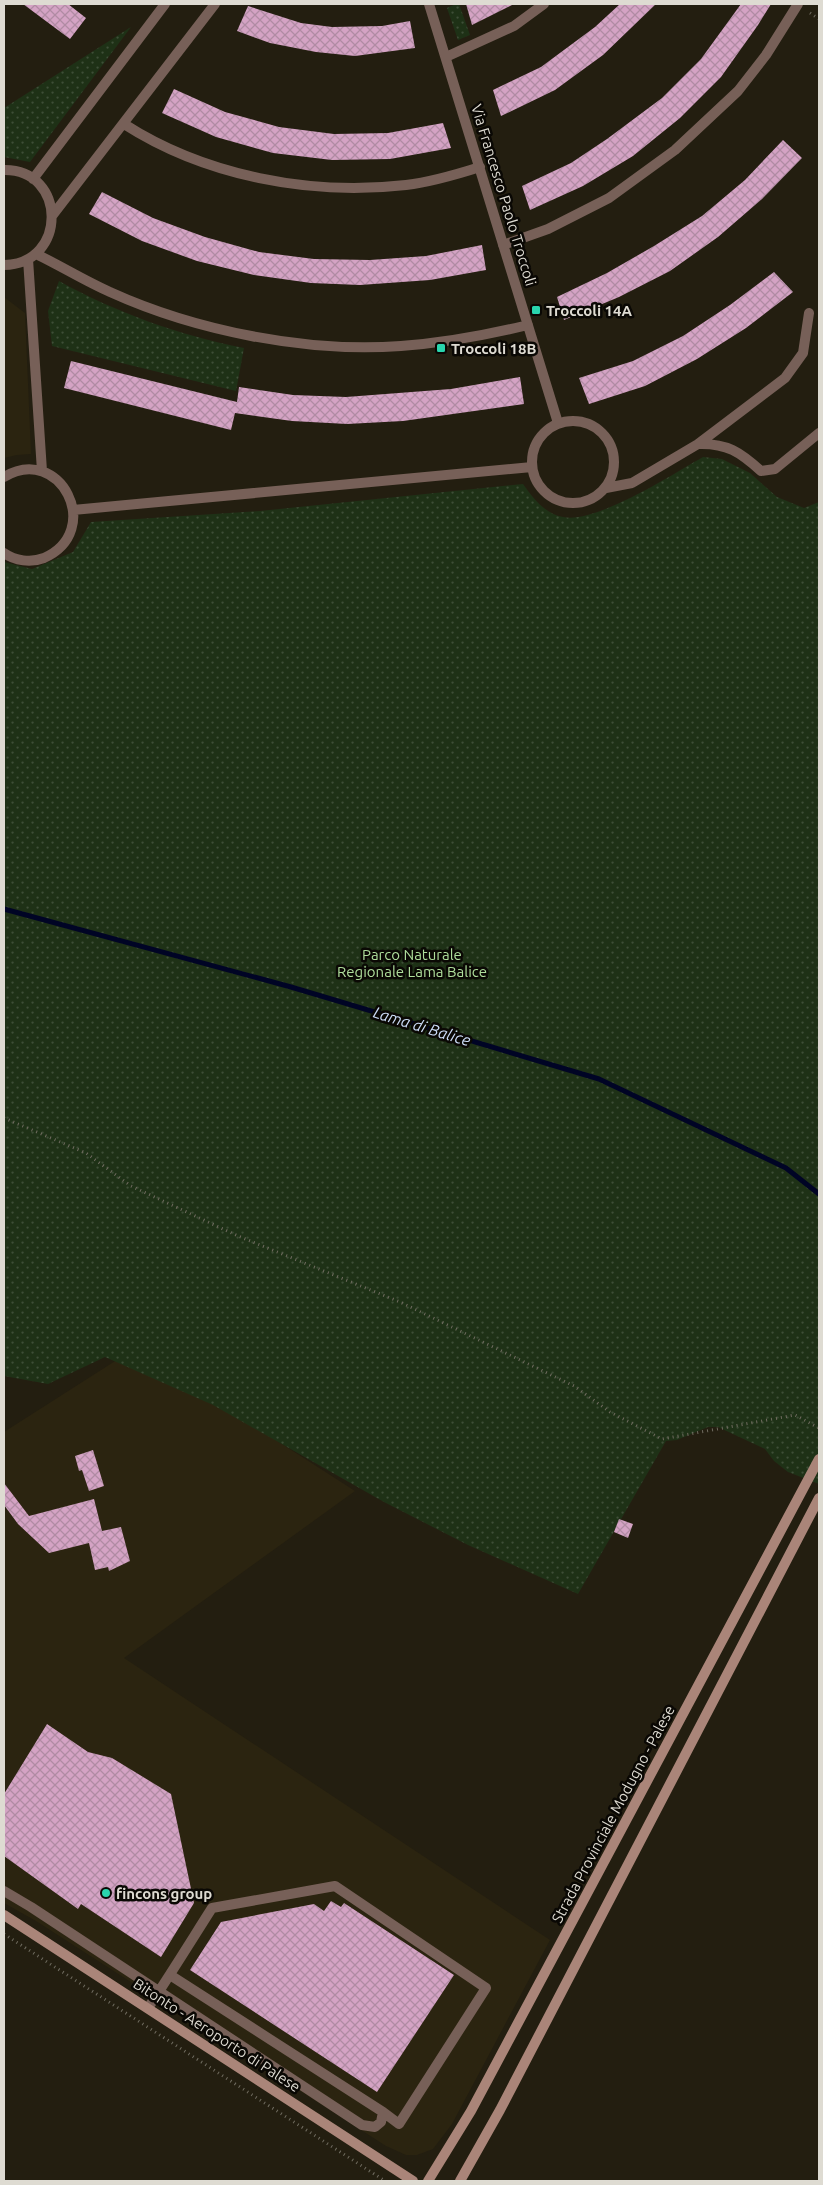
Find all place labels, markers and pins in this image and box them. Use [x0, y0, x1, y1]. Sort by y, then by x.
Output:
place label: Troccoli 14A [546, 302, 633, 319]
marker: Troccoli 14A [530, 304, 542, 316]
place label: Troccoli 18B [451, 340, 537, 357]
marker: Troccoli 18B [435, 342, 447, 354]
place label: fincons group [116, 1885, 212, 1902]
marker: fincons group [100, 1887, 112, 1899]

